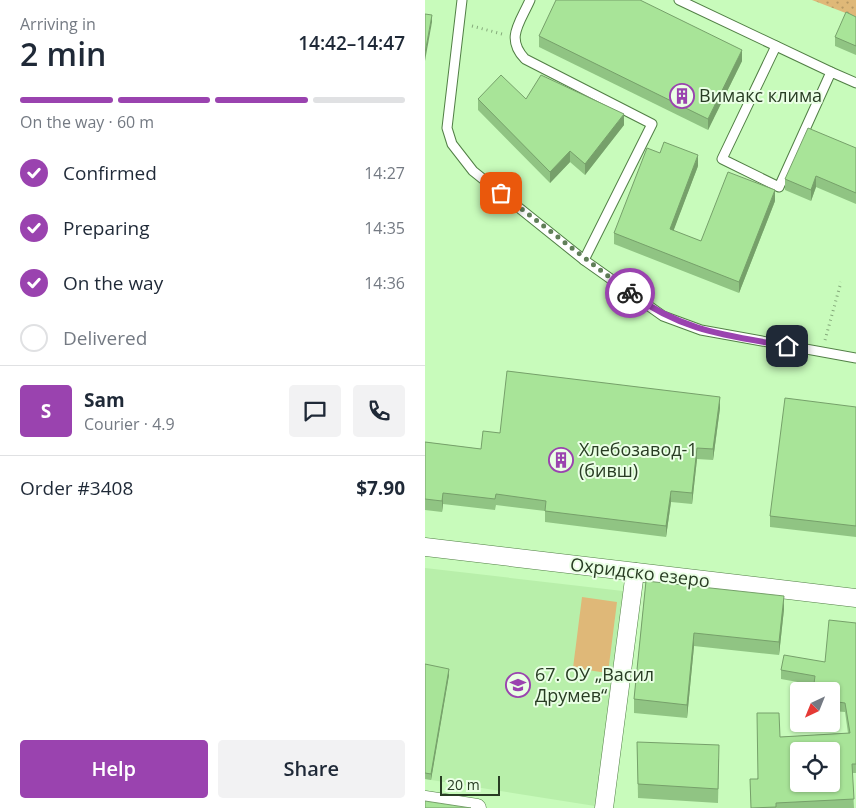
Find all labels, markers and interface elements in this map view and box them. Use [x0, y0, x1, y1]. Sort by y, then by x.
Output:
text: Arriving in [20, 13, 96, 35]
text: 14:42–14:47 [298, 30, 405, 56]
text: 2 min [20, 32, 106, 75]
building icon: Вимакс клима [669, 83, 695, 109]
place label: Вимакс клима [699, 83, 822, 107]
text: On the way · 60 m [20, 111, 154, 133]
icon: check [20, 159, 48, 187]
text: Confirmed [63, 160, 157, 186]
text: 14:27 [364, 162, 405, 184]
pin [480, 172, 522, 214]
icon: bag [487, 179, 515, 207]
icon: check [20, 214, 48, 242]
text: Preparing [63, 215, 150, 241]
text: 14:35 [364, 217, 405, 239]
courier [605, 268, 655, 318]
icon: check [20, 269, 48, 297]
text: On the way [63, 270, 163, 296]
text: 14:36 [364, 272, 405, 294]
icon: bike [616, 279, 644, 307]
text: Delivered [63, 325, 147, 351]
pin [766, 325, 808, 367]
icon: home [773, 332, 801, 360]
button: chat [289, 385, 341, 437]
button: phone [353, 385, 405, 437]
text: Sam [84, 387, 125, 413]
text: S [41, 398, 51, 424]
text: Courier · 4.9 [84, 413, 175, 435]
place label: Хлебозавод-1 (бивш) [579, 437, 698, 482]
building icon: Хлебозавод-1 (бивш) [548, 447, 574, 473]
text: Order #3408 [20, 475, 133, 501]
text: $7.90 [356, 475, 405, 501]
street label: Охридско езеро [569, 552, 711, 592]
place label: 67. ОУ „Васил Друмев“ [535, 662, 654, 707]
school or university icon: 67. ОУ „Васил Друмев“ [505, 672, 531, 698]
north arrow [790, 682, 840, 732]
map controls [790, 682, 840, 792]
button: Help [20, 740, 208, 798]
button: Share [218, 740, 405, 798]
button: locate [790, 742, 840, 792]
scale bar [440, 773, 500, 796]
text: 20 m [447, 775, 480, 794]

